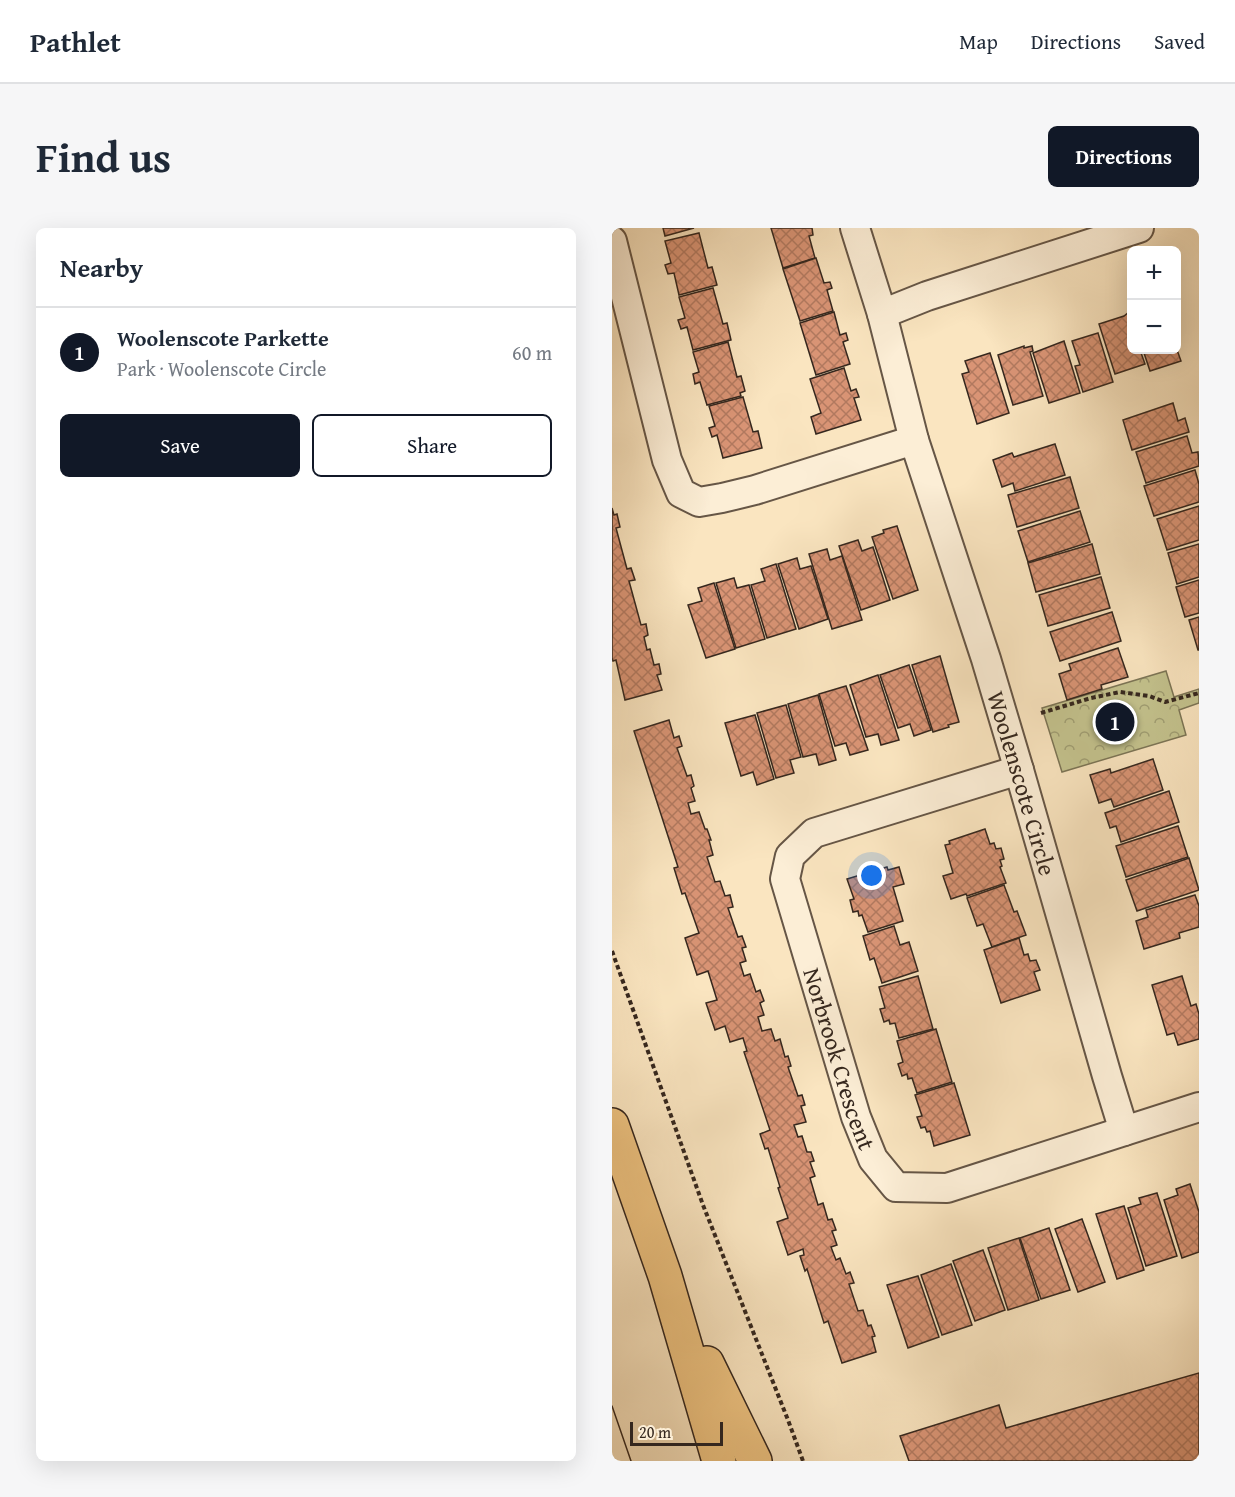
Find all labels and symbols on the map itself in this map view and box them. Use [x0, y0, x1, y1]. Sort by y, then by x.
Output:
street label: Woolenscote Circle [979, 687, 1066, 879]
pin: 1 [1096, 700, 1134, 744]
your location [857, 861, 886, 890]
street label: Norbrook Crescent [795, 963, 885, 1155]
scale bar [630, 1419, 723, 1446]

